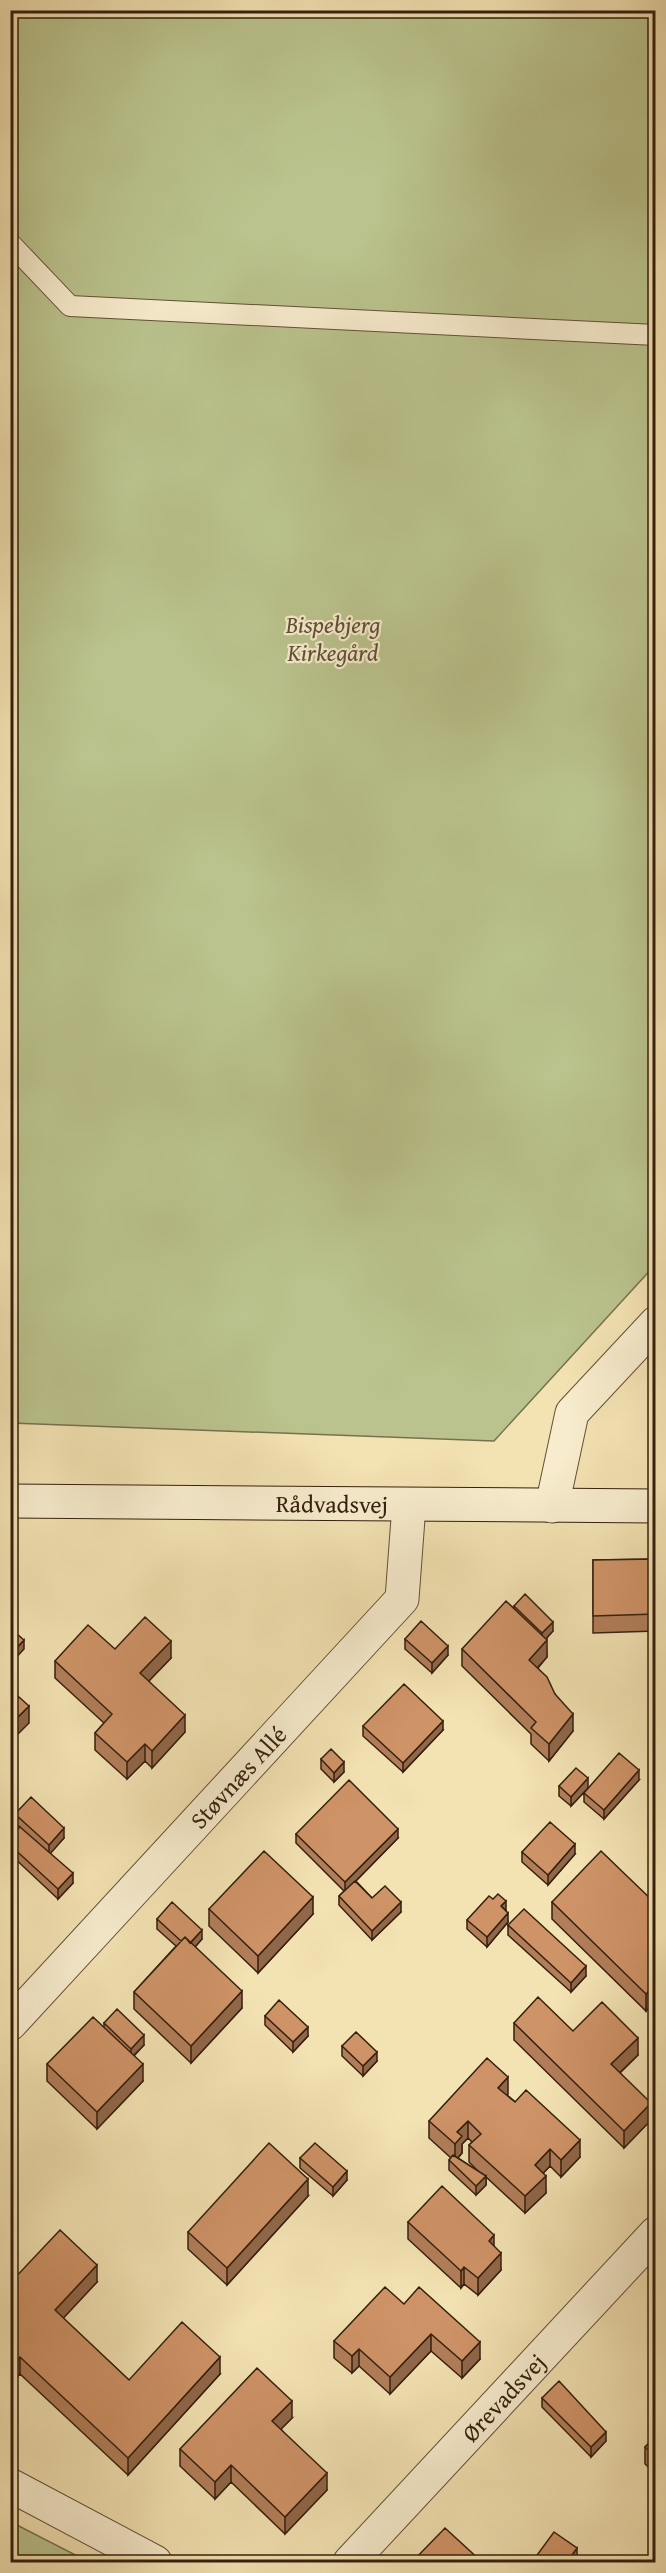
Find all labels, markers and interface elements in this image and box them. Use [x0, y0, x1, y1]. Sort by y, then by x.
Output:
park label: Bispebjerg Kirkegård [285, 607, 380, 670]
street label: Rådvadsvej [276, 1486, 388, 1521]
street label: Støvnæs Allé [181, 1718, 294, 1836]
street label: Ørevadsvej [453, 2345, 553, 2449]

